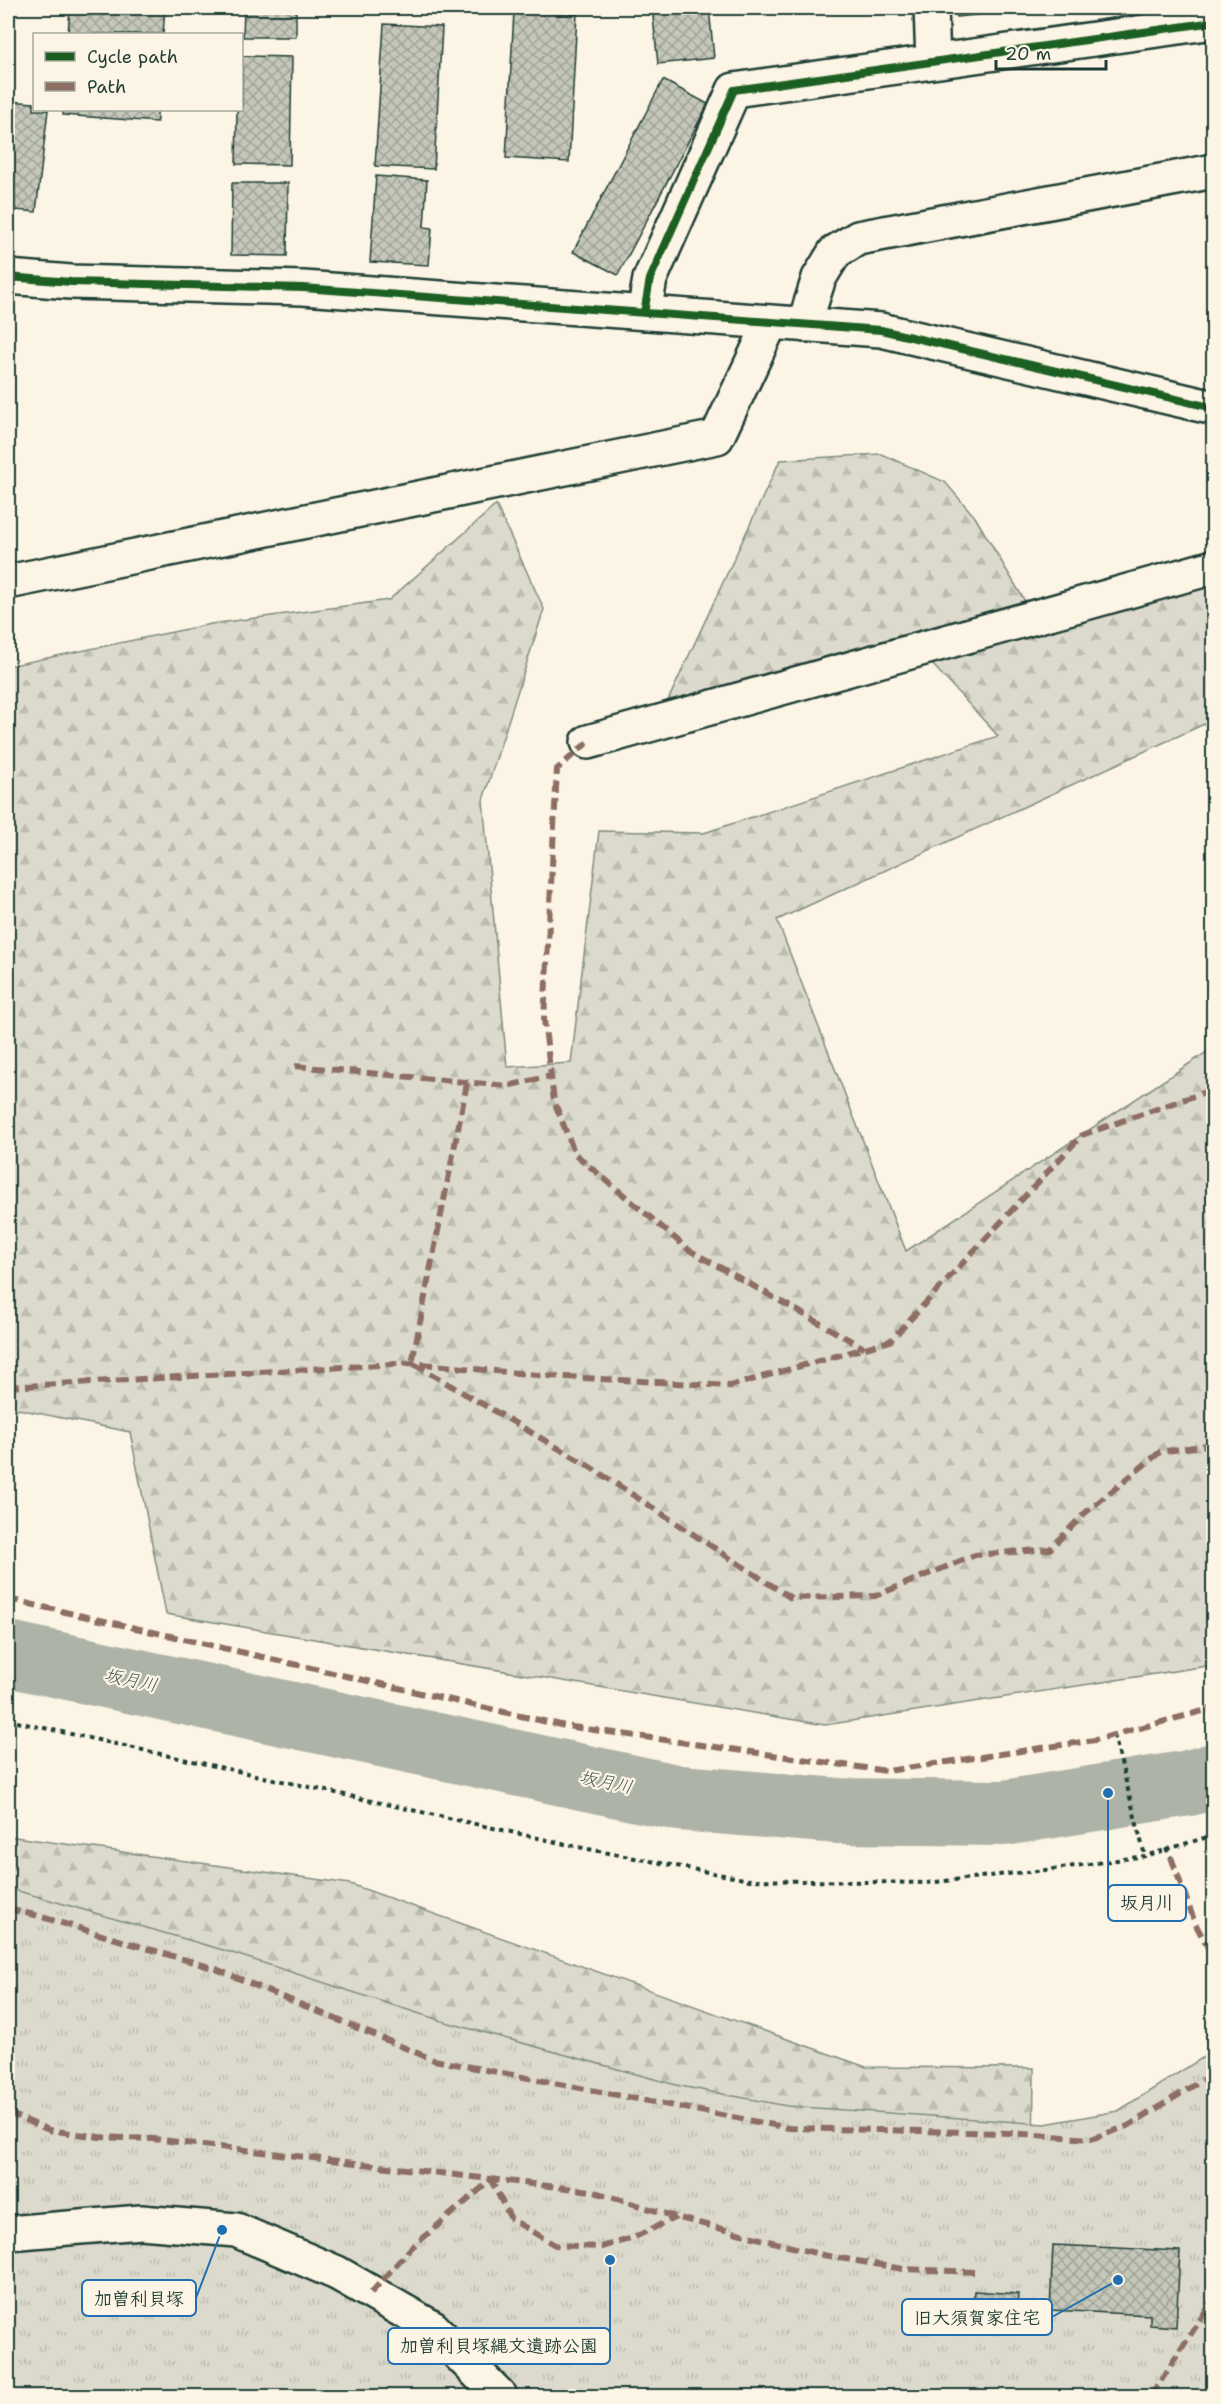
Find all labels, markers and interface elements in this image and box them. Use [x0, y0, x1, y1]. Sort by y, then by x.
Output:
legend [33, 33, 243, 111]
scale bar [996, 33, 1106, 71]
text: 20 m [1005, 42, 1051, 66]
text: Cycle path [87, 45, 178, 69]
text: Path [87, 75, 126, 99]
water label: 坂月川 [102, 1663, 160, 1697]
water label: 坂月川 [577, 1765, 635, 1799]
callout: 坂月川 [1108, 1885, 1186, 1921]
text: 坂月川 [1120, 1891, 1174, 1915]
callout: 加曽利貝塚 [82, 2280, 196, 2316]
text: 加曽利貝塚 [94, 2287, 184, 2311]
callout: 旧大須賀家住宅 [902, 2299, 1052, 2335]
text: 旧大須賀家住宅 [914, 2306, 1040, 2330]
callout: 加曽利貝塚縄文遺跡公園 [388, 2328, 610, 2364]
text: 加曽利貝塚縄文遺跡公園 [400, 2334, 598, 2358]

